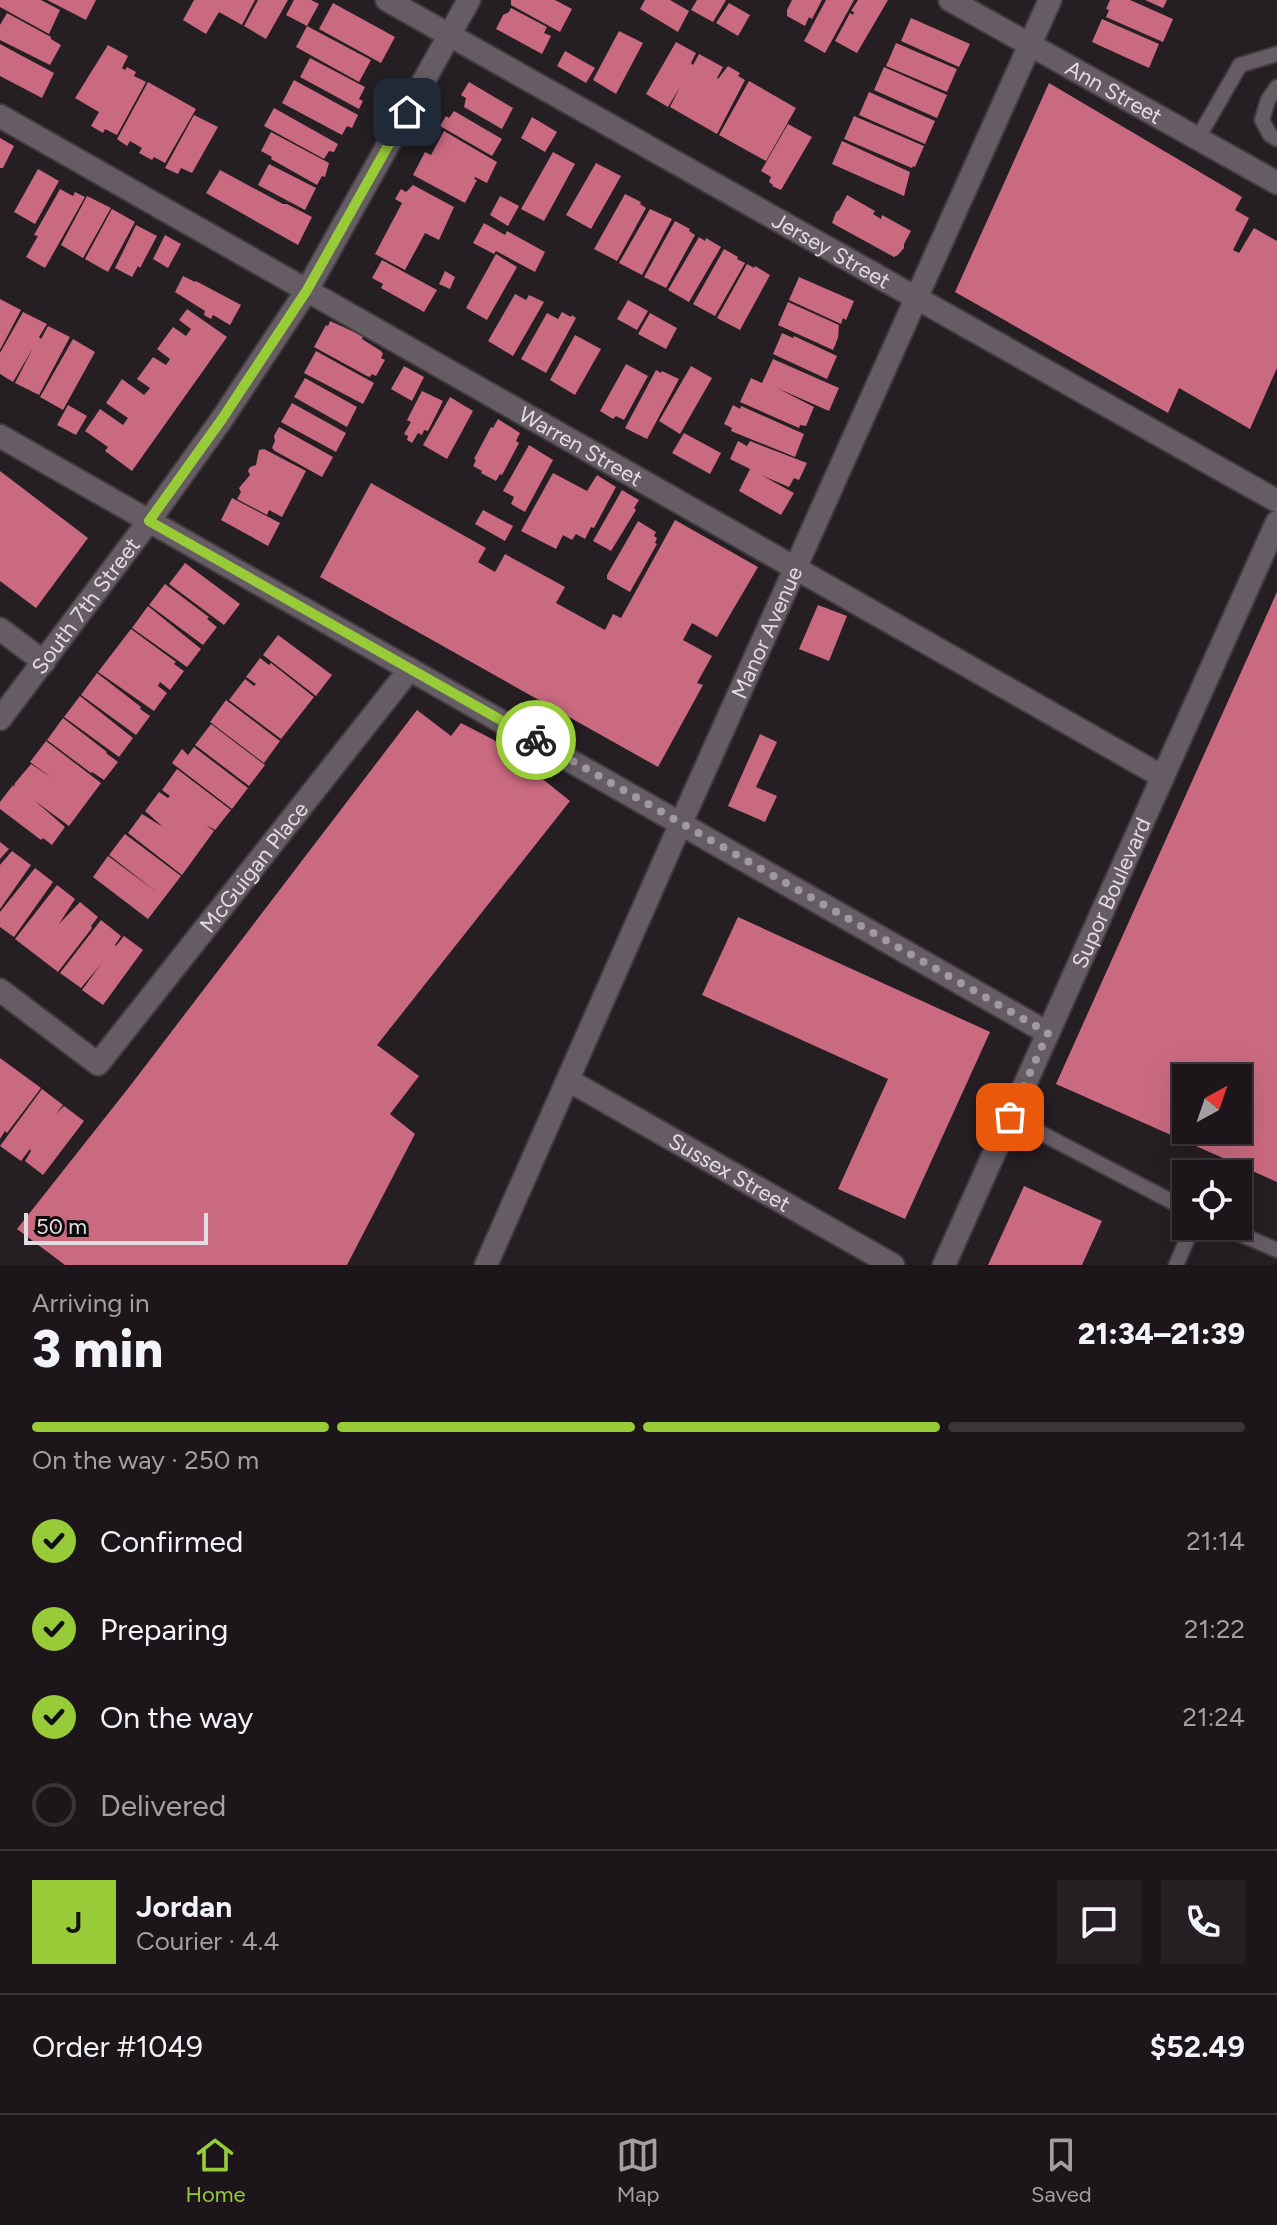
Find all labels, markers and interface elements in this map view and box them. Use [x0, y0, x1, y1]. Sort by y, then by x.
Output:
street label: Ann Street [1061, 54, 1167, 130]
pin [373, 78, 441, 146]
icon: home [385, 90, 429, 134]
street label: Jersey Street [768, 206, 895, 294]
street label: Warren Street [514, 400, 647, 492]
street label: South 7th Street [25, 532, 146, 679]
street label: Manor Avenue [725, 562, 808, 703]
courier [496, 700, 576, 780]
icon: bike [514, 718, 558, 762]
street label: McGuigan Place [194, 796, 314, 938]
street label: Supor Boulevard [1065, 813, 1156, 972]
north arrow [1172, 1064, 1252, 1144]
map controls [1172, 1064, 1252, 1240]
pin [976, 1083, 1044, 1151]
icon: bag [988, 1095, 1032, 1139]
street label: Sussex Street [664, 1127, 795, 1217]
button: locate [1172, 1160, 1252, 1240]
scale bar [24, 1209, 208, 1245]
text: 50 m [36, 1213, 87, 1240]
text: Arriving in [32, 1287, 150, 1319]
text: 21:34–21:39 [1078, 1315, 1245, 1352]
text: 3 min [32, 1318, 163, 1380]
text: On the way · 250 m [32, 1444, 259, 1476]
icon: check [32, 1519, 76, 1563]
text: Confirmed [100, 1523, 243, 1560]
text: 21:14 [1186, 1525, 1245, 1557]
icon: check [32, 1607, 76, 1651]
text: Preparing [100, 1611, 228, 1648]
text: 21:22 [1184, 1613, 1245, 1645]
icon: check [32, 1695, 76, 1739]
text: On the way [100, 1699, 253, 1736]
text: 21:24 [1182, 1701, 1245, 1733]
text: Delivered [100, 1787, 226, 1824]
button: chat [1057, 1880, 1141, 1964]
button: phone [1161, 1880, 1245, 1964]
text: Jordan [136, 1888, 232, 1925]
text: J [66, 1904, 82, 1941]
text: Courier · 4.4 [136, 1925, 279, 1957]
text: Order #1049 [32, 2028, 203, 2065]
text: $52.49 [1150, 2028, 1245, 2065]
tab: Home [185, 2133, 245, 2208]
tab: Map [616, 2133, 660, 2208]
tab: Saved [1031, 2133, 1092, 2208]

